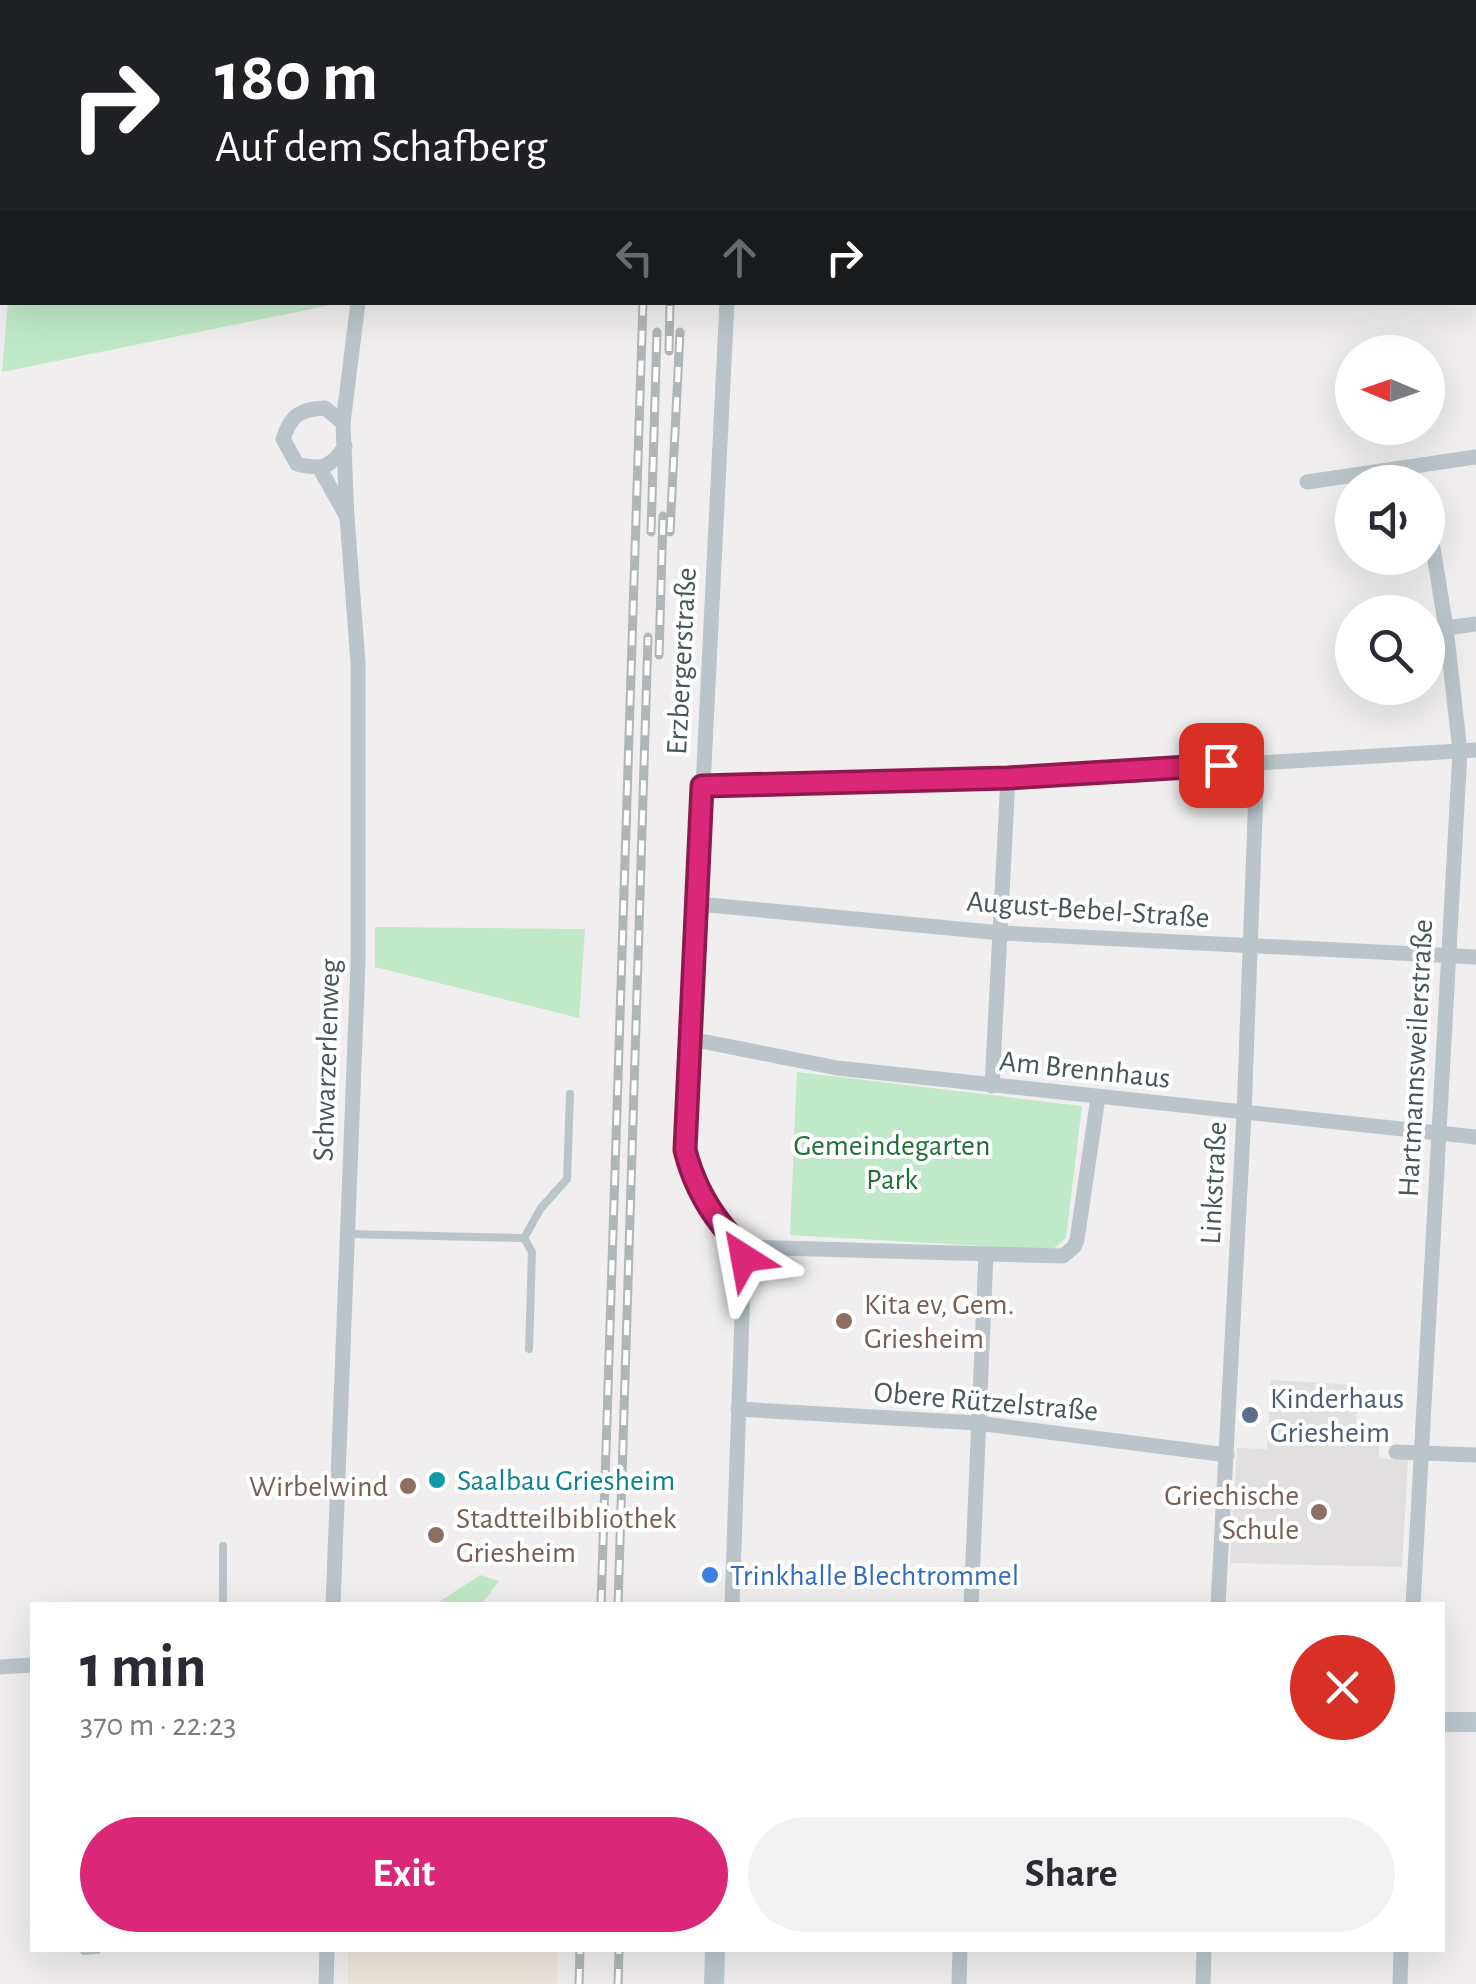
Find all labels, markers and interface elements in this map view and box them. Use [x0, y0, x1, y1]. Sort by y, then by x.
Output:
icon: right [50, 40, 180, 170]
text: 180 m [215, 43, 378, 113]
text: Auf dem Schafberg [215, 125, 547, 170]
icon: left [607, 230, 662, 285]
icon: ahead [712, 230, 767, 285]
icon: right [817, 230, 872, 285]
north arrow [1335, 335, 1445, 445]
map controls [1335, 335, 1445, 705]
button: sound [1335, 465, 1445, 575]
street label: Erzbergerstraße [662, 567, 702, 756]
button: search [1335, 595, 1445, 705]
pin [1179, 723, 1264, 808]
icon: arrive [1194, 738, 1249, 793]
street label: August-Bebel-Straße [965, 887, 1210, 933]
street label: Hartmannsweilerstraße [1394, 918, 1438, 1198]
street label: Schwarzerlenweg [308, 958, 346, 1162]
street label: Am Brennhaus [998, 1046, 1172, 1094]
street label: Linkstraße [1196, 1121, 1232, 1245]
park label: Gemeindegarten Park [794, 1131, 990, 1195]
position arrow [692, 1206, 796, 1310]
place label: Kita ev, Gem. Griesheim [864, 1290, 1014, 1354]
marker: Kita ev, Gem. Griesheim [833, 1310, 855, 1332]
street label: Obere Rützelstraße [872, 1377, 1099, 1427]
place label: Kinderhaus Griesheim [1270, 1384, 1404, 1448]
marker: Kinderhaus Griesheim [1239, 1404, 1261, 1426]
place label: Saalbau Griesheim [457, 1466, 675, 1496]
marker: Saalbau Griesheim [426, 1469, 448, 1491]
place label: Wirbelwind [249, 1472, 388, 1502]
marker: Wirbelwind [397, 1475, 419, 1497]
place label: Griechische Schule [1164, 1481, 1299, 1545]
marker: Griechische Schule [1308, 1501, 1330, 1523]
place label: Stadtteilbibliothek Griesheim [456, 1504, 677, 1568]
marker: Stadtteilbibliothek Griesheim [425, 1524, 447, 1546]
place label: Trinkhalle Blechtrommel [730, 1561, 1019, 1591]
marker: Trinkhalle Blechtrommel [699, 1564, 721, 1586]
button: close [1290, 1635, 1395, 1740]
text: 1 min [80, 1638, 206, 1698]
text: 370 m · 22:23 [80, 1709, 236, 1741]
button: Exit [80, 1817, 728, 1932]
button: Share [748, 1817, 1395, 1932]

